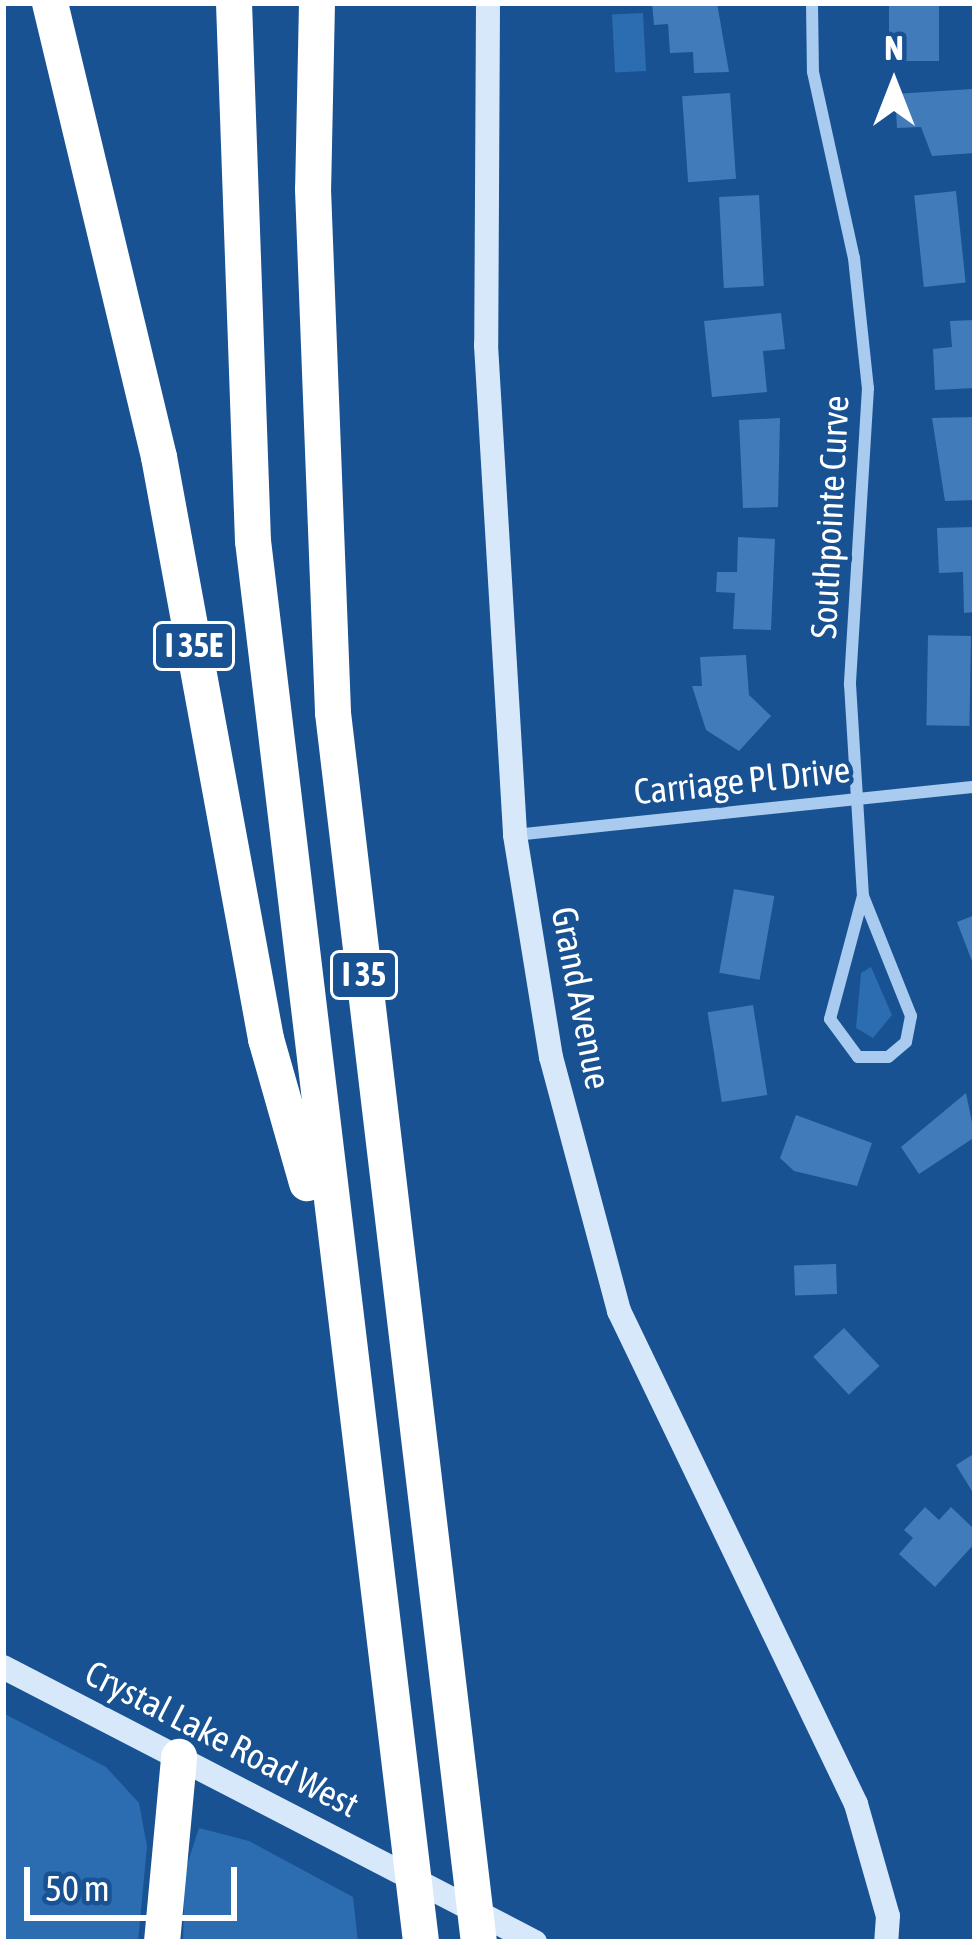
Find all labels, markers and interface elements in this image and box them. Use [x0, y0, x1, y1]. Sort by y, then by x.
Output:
north arrow [834, 24, 954, 144]
text: N [884, 29, 904, 67]
street label: Southpointe Curve [802, 394, 858, 640]
road number: I 35E [152, 619, 236, 673]
street label: Carriage Pl Drive [632, 748, 852, 814]
street label: Grand Avenue [542, 903, 620, 1093]
road number: I 35 [328, 948, 400, 1002]
street label: Crystal Lake Road West [78, 1651, 366, 1827]
scale bar [30, 1843, 243, 1917]
text: 50 m [45, 1867, 110, 1909]

